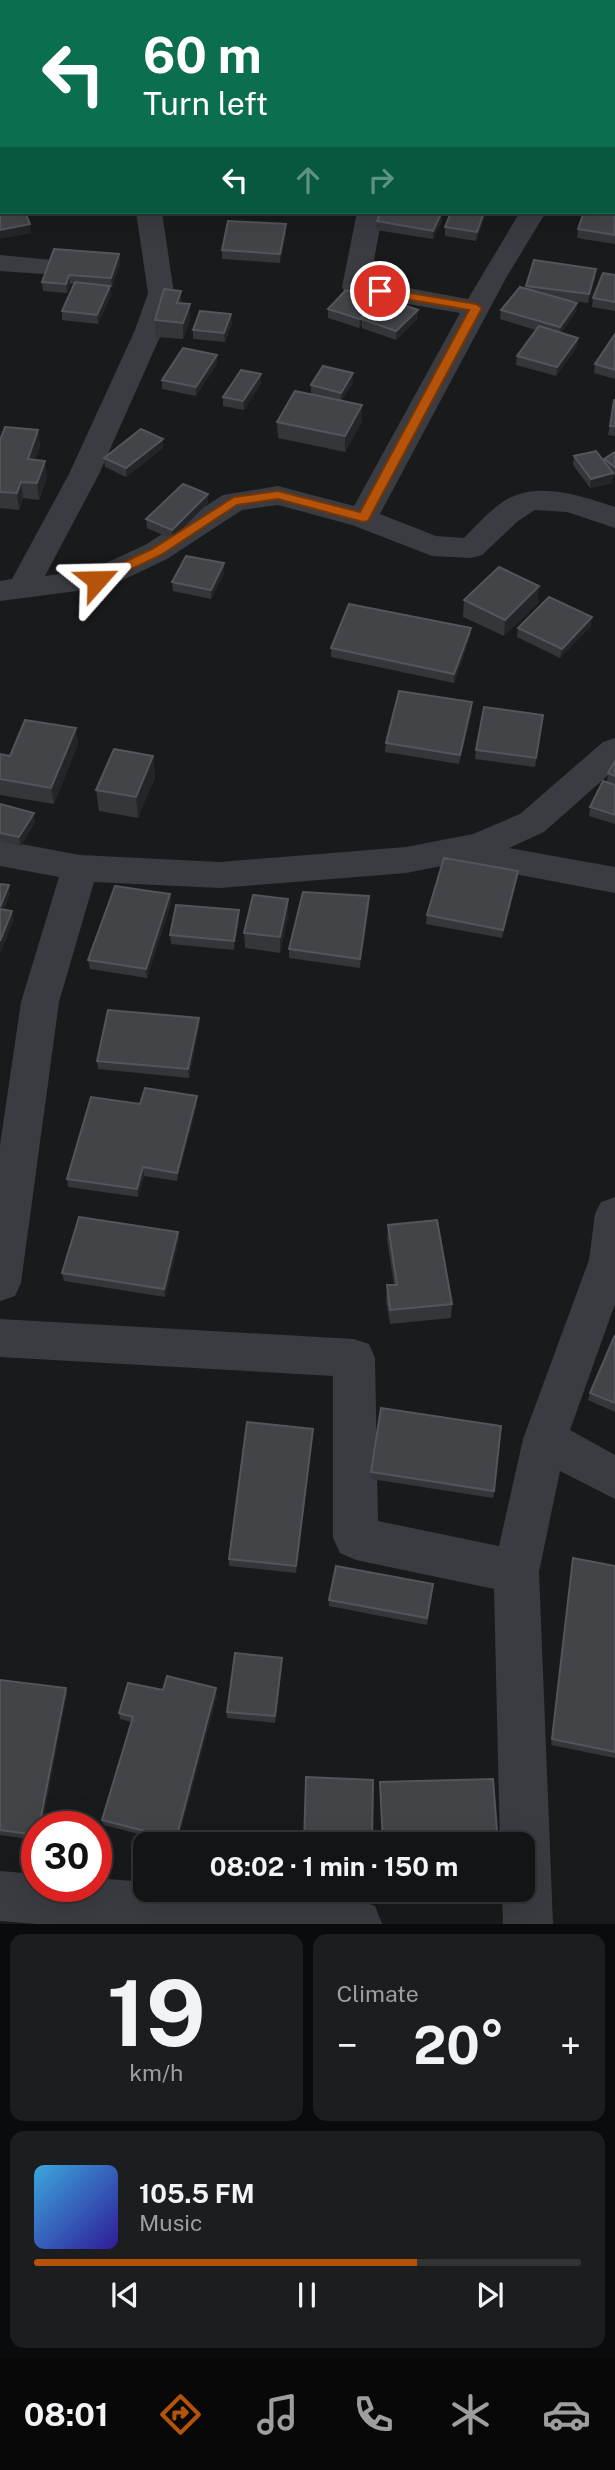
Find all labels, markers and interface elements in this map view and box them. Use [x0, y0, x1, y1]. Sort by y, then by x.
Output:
text: 60 m [143, 26, 262, 84]
icon: left [28, 28, 119, 119]
text: Turn left [143, 85, 268, 122]
icon: left [216, 161, 254, 199]
icon: ahead [289, 161, 327, 199]
icon: right [362, 161, 400, 199]
pin [350, 261, 410, 321]
icon: arrive [361, 272, 399, 310]
position arrow [60, 543, 134, 617]
speed limit sign: 30 [21, 1811, 112, 1902]
text: 08:02 · 1 min · 150 m [210, 1851, 458, 1882]
text: 19 [107, 1960, 206, 2066]
text: Climate [337, 1980, 419, 2007]
text: 20° [413, 2015, 504, 2076]
text: − [337, 2023, 358, 2068]
text: + [560, 2023, 581, 2068]
text: km/h [129, 2059, 183, 2086]
text: 105.5 FM [139, 2178, 255, 2209]
text: Music [139, 2209, 203, 2236]
icon: previous [106, 2276, 144, 2314]
icon: pause [288, 2276, 326, 2314]
icon: next [471, 2276, 509, 2314]
icon: directions [156, 2390, 205, 2439]
icon: music [253, 2390, 302, 2439]
icon: phone [349, 2390, 398, 2439]
icon: climate [446, 2390, 495, 2439]
icon: car [542, 2390, 591, 2439]
text: 08:01 [24, 2396, 109, 2433]

